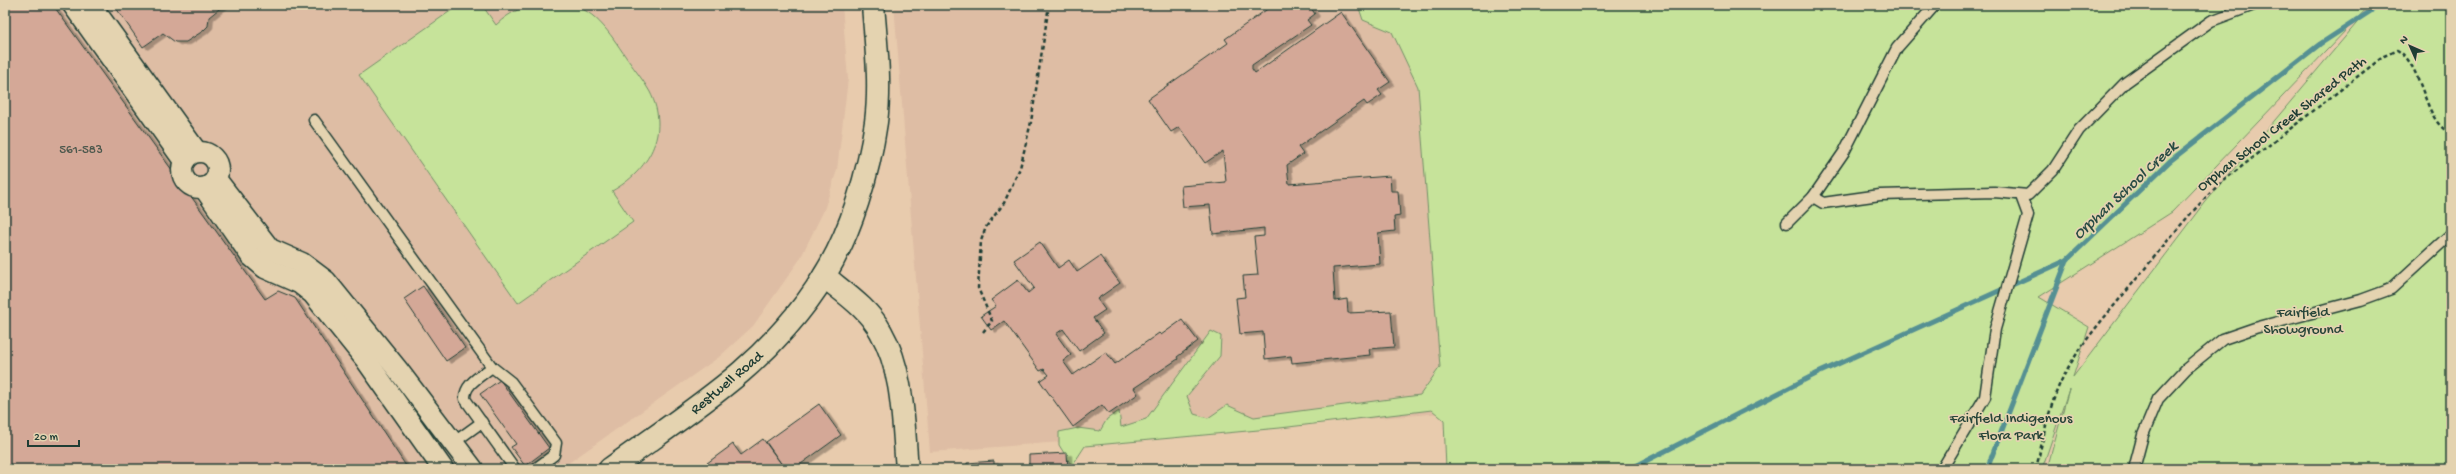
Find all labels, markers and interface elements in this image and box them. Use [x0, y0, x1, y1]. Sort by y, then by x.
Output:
north arrow [2390, 26, 2430, 66]
text: N [2398, 34, 2411, 47]
street label: Orphan School Creek Shared Path [2194, 53, 2371, 196]
water label: Orphan School Creek [2070, 137, 2184, 245]
house number: 561-583 [59, 143, 103, 158]
park label: Fairfield Showground [2263, 304, 2344, 339]
street label: Restwell Road [687, 347, 768, 419]
park label: Fairfield Indigenous Flora Park [1949, 410, 2073, 445]
scale bar [28, 422, 79, 448]
text: 20 m [34, 431, 59, 445]

